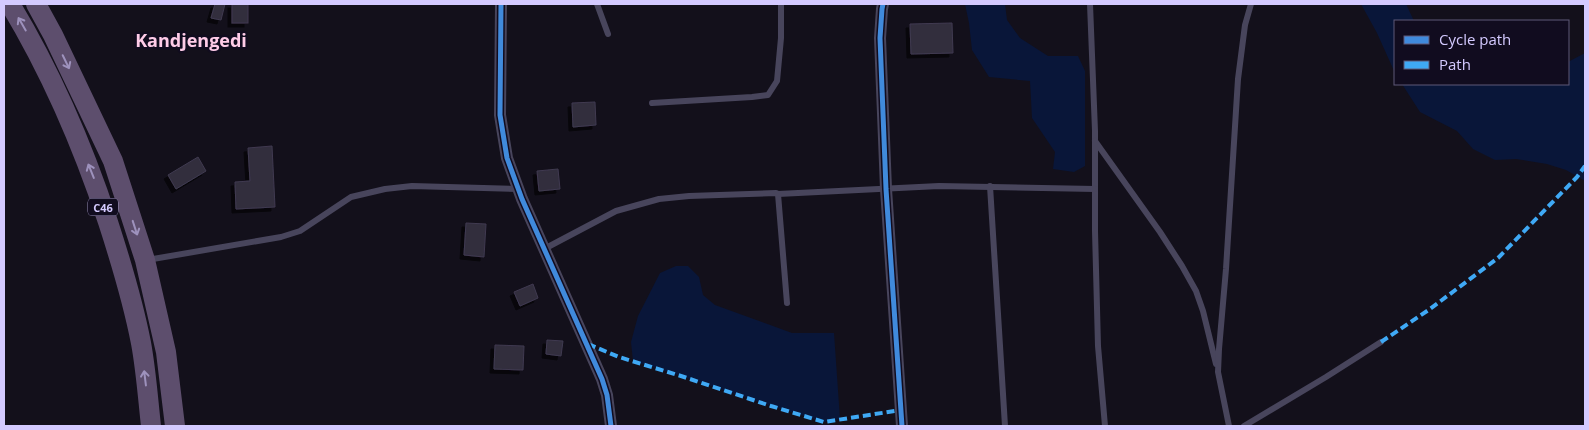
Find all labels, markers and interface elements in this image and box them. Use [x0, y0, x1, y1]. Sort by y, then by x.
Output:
one-way arrow [16, 17, 26, 31]
legend [1394, 20, 1569, 85]
district label: Kandjengedi [135, 28, 247, 52]
text: Cycle path [1439, 29, 1511, 49]
one-way arrow [62, 54, 72, 69]
text: Path [1439, 54, 1471, 74]
one-way arrow [85, 163, 94, 178]
road number: C46 [88, 198, 118, 216]
one-way arrow [131, 220, 140, 236]
one-way arrow [140, 370, 150, 386]

